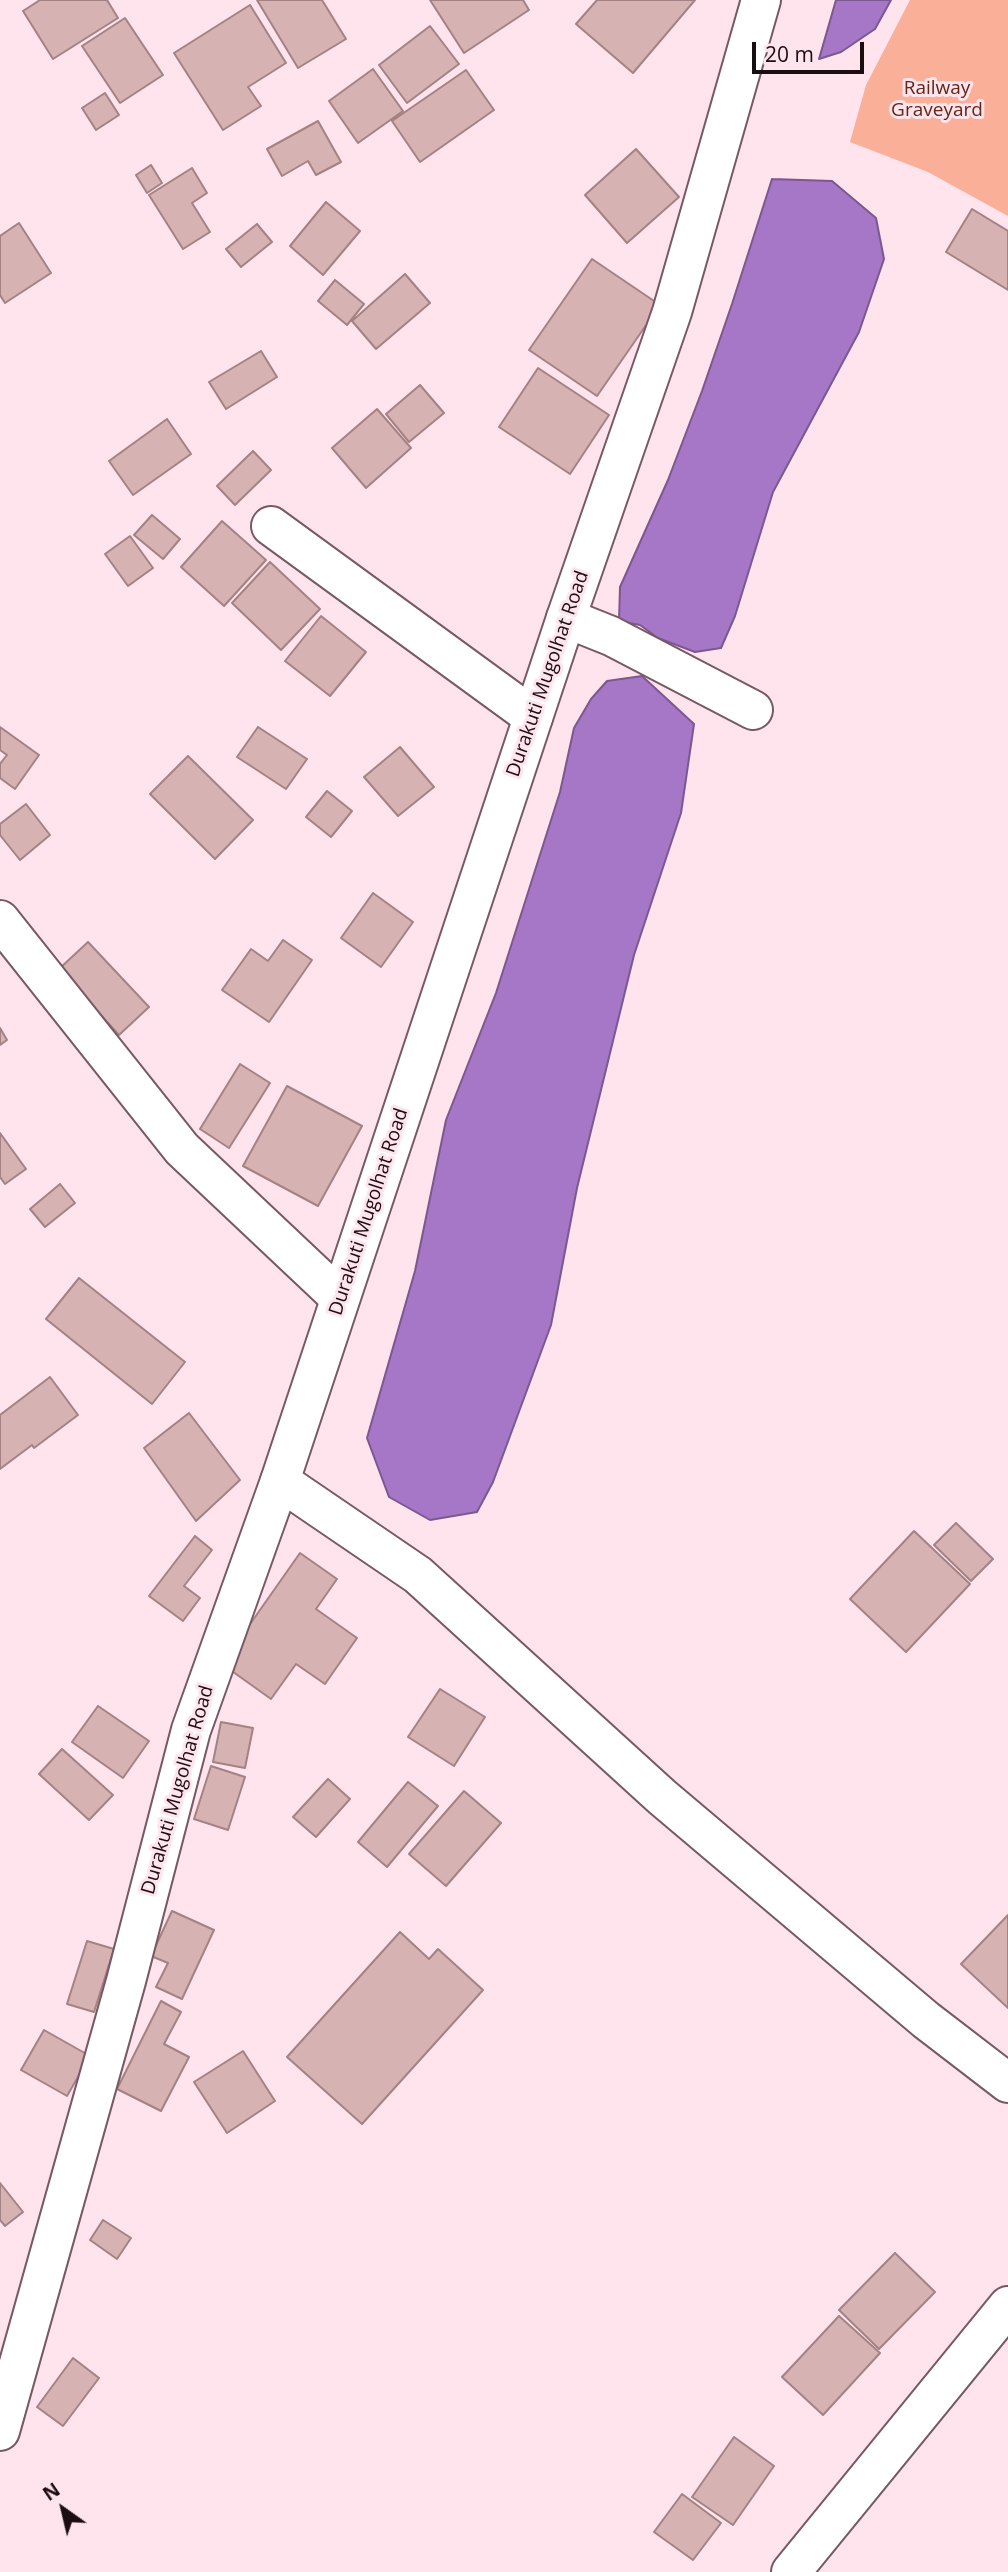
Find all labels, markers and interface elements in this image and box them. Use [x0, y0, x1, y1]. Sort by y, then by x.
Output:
scale bar [756, 28, 868, 72]
text: 20 m [765, 40, 814, 68]
park label: Railway Graveyard [891, 78, 983, 122]
street label: Durakuti Mugolhat Road [502, 568, 594, 780]
street label: Durakuti Mugolhat Road [325, 1106, 413, 1318]
street label: Durakuti Mugolhat Road [137, 1683, 219, 1897]
north arrow [28, 2474, 98, 2544]
text: N [38, 2476, 65, 2507]

